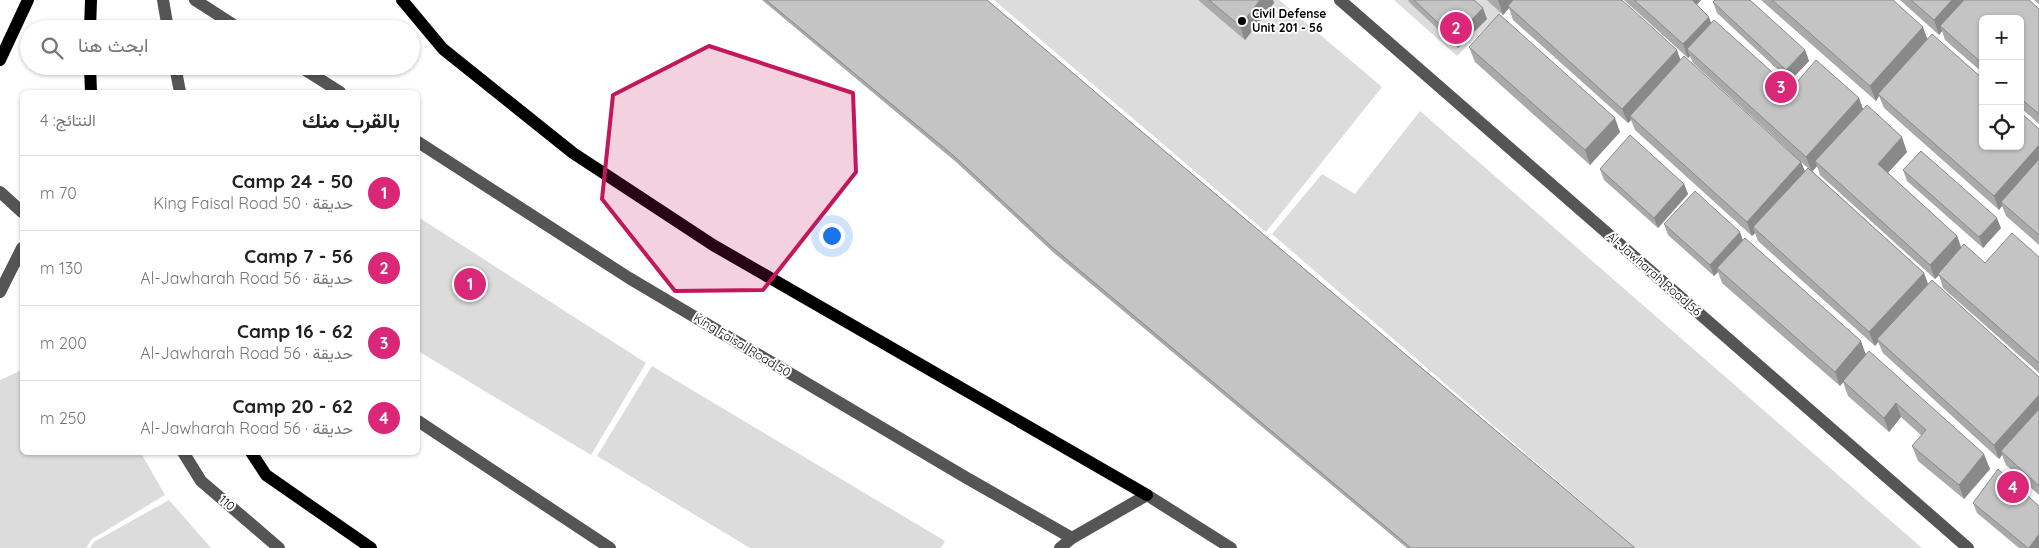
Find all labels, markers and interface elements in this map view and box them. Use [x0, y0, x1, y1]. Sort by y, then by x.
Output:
place label: Civil Defense Unit 201 - 56 [1252, 6, 1326, 35]
pin: 2 [1440, 9, 1472, 47]
marker: Civil Defense Unit 201 - 56 [1236, 15, 1248, 27]
map controls [1979, 15, 2024, 150]
button: + [1979, 15, 2024, 60]
search box [20, 20, 420, 75]
text: ابحث هنا [78, 33, 148, 57]
icon: search [38, 34, 66, 62]
button: − [1979, 60, 2024, 105]
pin: 3 [1765, 68, 1797, 106]
button: locate [1979, 105, 2024, 150]
text: بالقرب منك [302, 107, 400, 133]
text: النتائج: 4 [40, 110, 96, 130]
text: Camp 24 - 50 [232, 169, 353, 193]
text: 70 m [40, 183, 77, 203]
text: 1 [381, 183, 387, 203]
text: حديقة · King Faisal Road 50 [153, 193, 353, 213]
your location [819, 223, 845, 249]
street label: Al-Jawharah Road 56 [1604, 229, 1705, 319]
text: Camp 7 - 56 [244, 244, 353, 268]
text: 130 m [40, 258, 83, 278]
text: 2 [379, 258, 389, 278]
pin: 1 [454, 265, 486, 303]
text: حديقة · Al-Jawharah Road 56 [140, 268, 353, 288]
street label: King Faisal Road 50 [691, 310, 793, 379]
text: Camp 16 - 62 [237, 319, 353, 343]
text: 200 m [40, 333, 87, 353]
text: 3 [380, 333, 388, 353]
text: حديقة · Al-Jawharah Road 56 [140, 343, 353, 363]
text: Camp 20 - 62 [232, 394, 353, 418]
text: 250 m [40, 408, 86, 428]
text: 4 [379, 408, 389, 428]
text: حديقة · Al-Jawharah Road 56 [140, 418, 353, 438]
pin: 4 [1997, 468, 2029, 506]
street label: 110 [216, 492, 238, 514]

